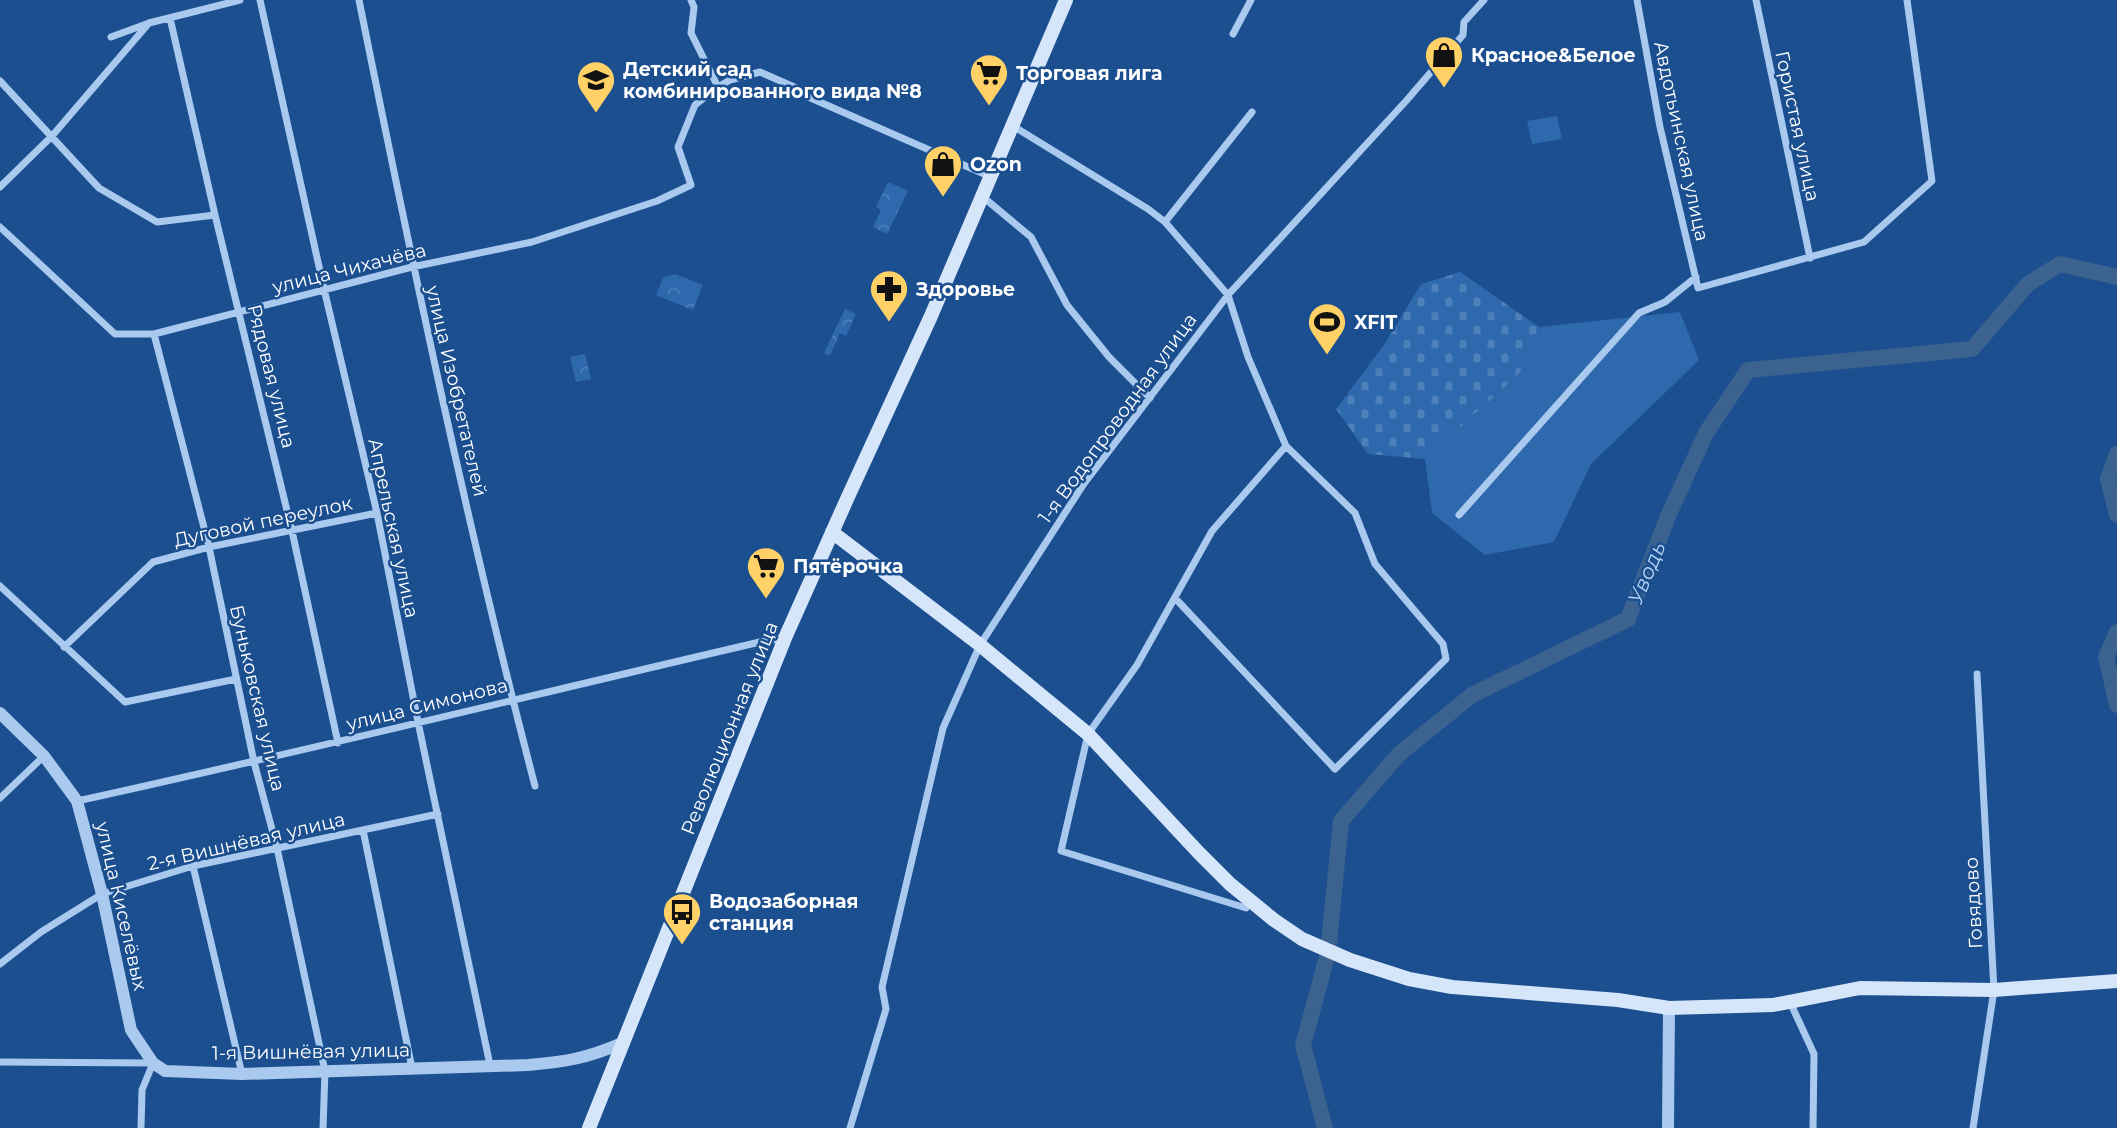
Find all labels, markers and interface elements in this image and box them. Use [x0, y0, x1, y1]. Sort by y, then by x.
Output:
shop icon: Красное&Белое [1423, 34, 1465, 89]
street label: Авдотьинская улица [1649, 39, 1714, 243]
place label: Красное&Белое [1471, 44, 1636, 67]
street label: Гористая улица [1770, 49, 1825, 203]
supermarket icon: Торговая лига [968, 52, 1010, 107]
place label: Детский сад комбинированного вида №8 [623, 58, 922, 103]
school or university icon: Детский сад комбинированного вида №8 [575, 59, 617, 114]
place label: Торговая лига [1016, 62, 1162, 85]
shop icon: Ozon [922, 143, 964, 198]
place label: Ozon [970, 153, 1022, 176]
street label: улица Чихачёва [269, 238, 428, 299]
pharmacy icon: Здоровье [868, 268, 910, 323]
place label: Здоровье [915, 278, 1015, 301]
street label: улица Изобретателей [421, 282, 492, 499]
sports icon: XFIT [1306, 301, 1348, 356]
street label: Рядовая улица [243, 302, 300, 450]
street label: 1-я Водопроводная улица [1033, 309, 1202, 528]
place label: XFIT [1354, 311, 1398, 334]
street label: Апрельская улица [363, 436, 424, 620]
street label: Дуговой переулок [172, 491, 354, 552]
water label: Уводь [1622, 538, 1671, 608]
supermarket icon: Пятёрочка [745, 545, 787, 600]
place label: Пятёрочка [793, 555, 903, 578]
street label: Буньковская улица [225, 603, 290, 793]
street label: Революционная улица [676, 618, 783, 838]
street label: улица Симонова [343, 673, 510, 736]
street label: 2-я Вишнёвая улица [145, 808, 347, 875]
street label: улица Киселёвых [91, 818, 152, 993]
street label: Говядово [1960, 857, 1987, 949]
place label: Водозаборная станция [709, 890, 858, 935]
bus stop icon: Водозаборная станция [661, 891, 703, 946]
street label: 1-я Вишнёвая улица [212, 1038, 410, 1065]

